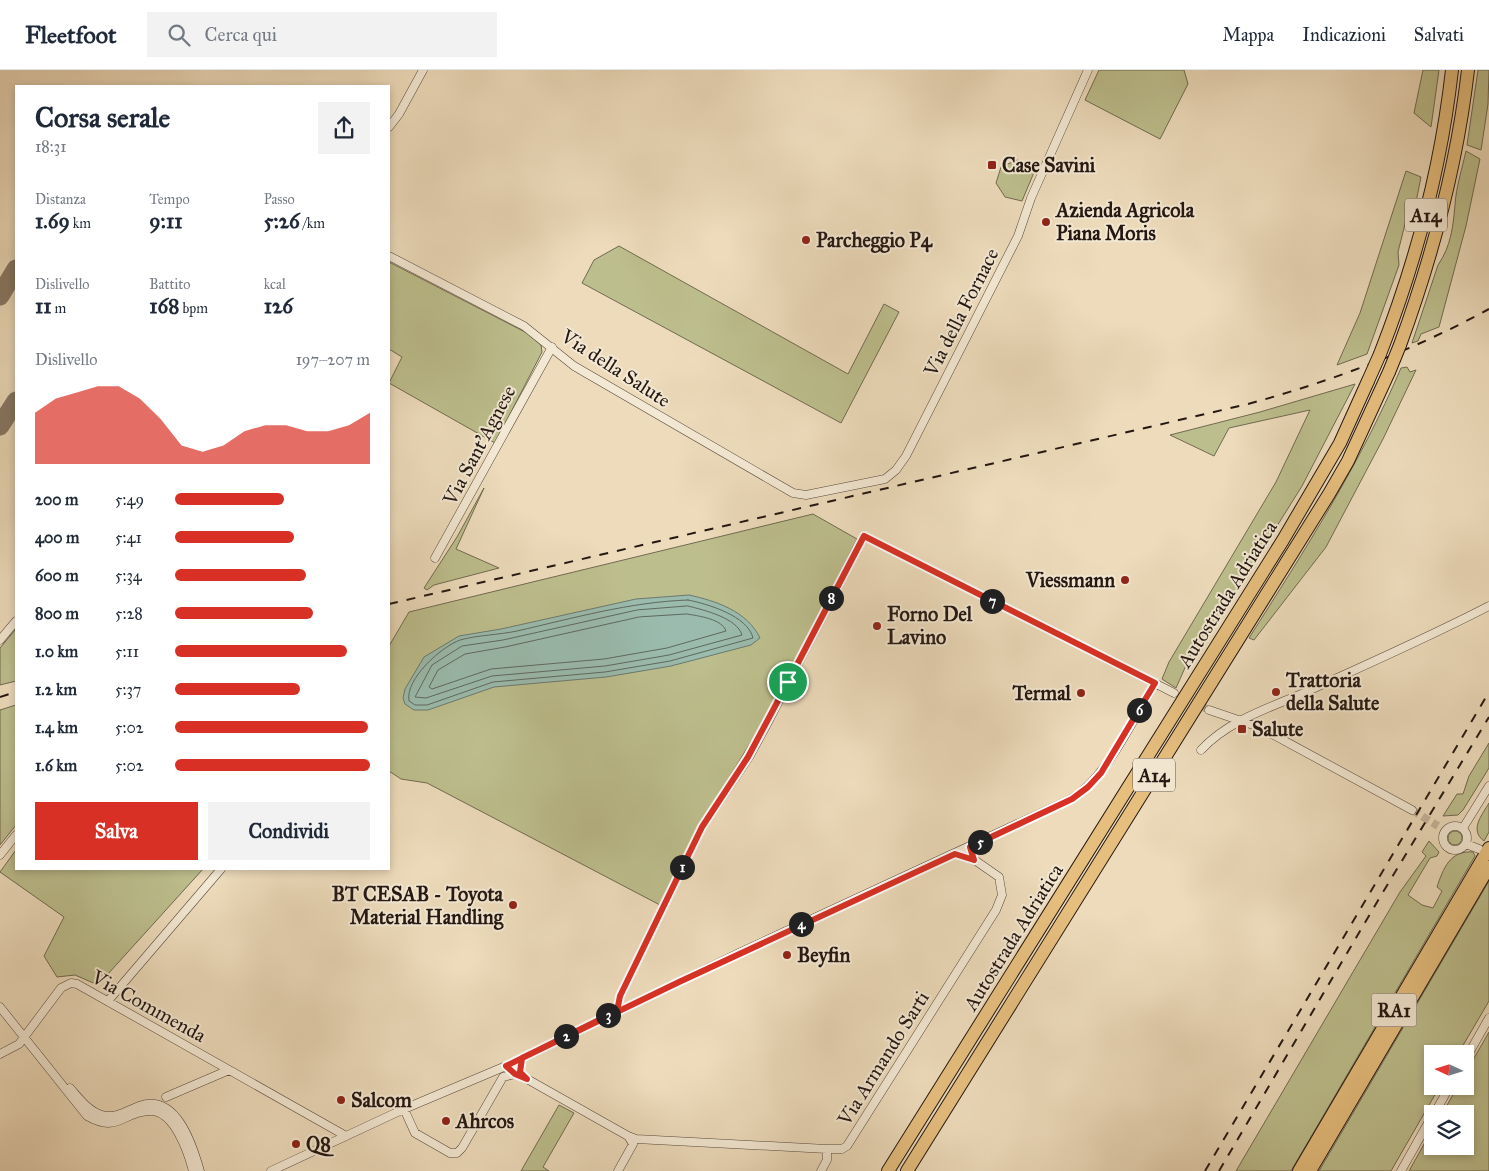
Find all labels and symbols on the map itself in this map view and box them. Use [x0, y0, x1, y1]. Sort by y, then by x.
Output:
place label: Case Savini [1002, 153, 1096, 177]
marker: Case Savini [986, 159, 998, 171]
place label: Azienda Agricola Piana Moris [1054, 198, 1195, 245]
road number: A14 [1405, 198, 1447, 232]
marker: Azienda Agricola Piana Moris [1040, 216, 1052, 228]
place label: Parcheggio P4 [816, 228, 933, 253]
marker: Parcheggio P4 [800, 234, 812, 246]
street label: Via della Fornace [918, 244, 1004, 381]
street label: Via della Salute [556, 323, 675, 412]
street label: Via Sant'Agnese [437, 381, 521, 510]
street label: Autostrada Adriatica [1172, 516, 1282, 673]
place label: Viessmann [1025, 568, 1115, 592]
marker: Viessmann [1119, 574, 1131, 586]
pin: 8 [818, 586, 844, 610]
pin: 7 [980, 588, 1004, 614]
place label: Forno Del Lavino [887, 602, 973, 649]
marker: Forno Del Lavino [871, 620, 883, 632]
pin [767, 661, 809, 703]
place label: Trattoria della Salute [1285, 668, 1380, 715]
place label: Termal [1011, 681, 1072, 705]
marker: Trattoria della Salute [1270, 686, 1282, 698]
marker: Termal [1075, 687, 1087, 699]
pin: 6 [1126, 698, 1152, 722]
place label: Salute [1252, 717, 1304, 741]
marker: Salute [1236, 723, 1248, 735]
road number: A14 [1133, 758, 1175, 792]
pin: 5 [968, 830, 992, 854]
pin: 1 [670, 854, 694, 880]
street label: Autostrada Adriatica [958, 859, 1068, 1016]
place label: BT CESAB - Toyota Material Handling [332, 882, 504, 930]
marker: BT CESAB - Toyota Material Handling [507, 899, 519, 911]
pin: 4 [788, 912, 814, 936]
place label: Beyfin [797, 943, 850, 968]
marker: Beyfin [781, 949, 793, 961]
street label: Via Commenda [87, 964, 211, 1048]
street label: Via Armando Sarti [832, 986, 934, 1130]
road number: RA1 [1372, 994, 1416, 1026]
pin: 3 [596, 1002, 620, 1028]
pin: 2 [554, 1024, 578, 1048]
north arrow [1424, 1045, 1474, 1095]
place label: Salcom [351, 1088, 412, 1112]
marker: Salcom [335, 1094, 347, 1106]
place label: Ahrcos [454, 1109, 515, 1133]
marker: Ahrcos [440, 1115, 452, 1127]
place label: Q8 [306, 1132, 335, 1157]
marker: Q8 [290, 1138, 302, 1150]

